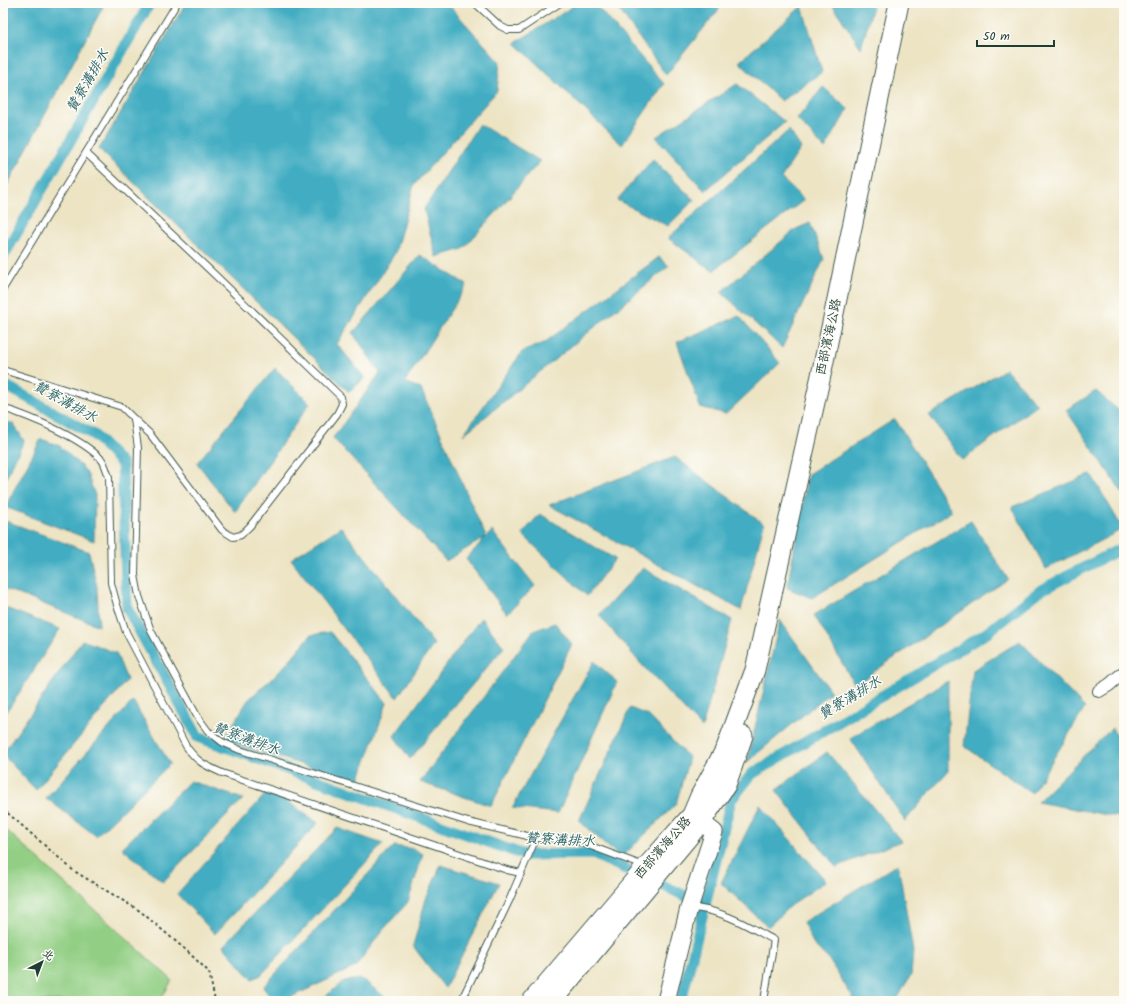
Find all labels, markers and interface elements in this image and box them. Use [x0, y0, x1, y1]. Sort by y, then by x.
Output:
scale bar [977, 22, 1054, 48]
text: 50 m [983, 27, 1010, 46]
water label: 贊寮溝排水 [61, 44, 116, 117]
street label: 西部濱海公路 [811, 297, 847, 377]
water label: 贊寮溝排水 [29, 375, 102, 429]
water label: 贊寮溝排水 [814, 670, 887, 725]
water label: 贊寮溝排水 [209, 717, 284, 762]
street label: 西部濱海公路 [629, 812, 697, 884]
water label: 贊寮溝排水 [524, 827, 597, 853]
north arrow [22, 942, 62, 982]
text: 北 [38, 945, 58, 966]

